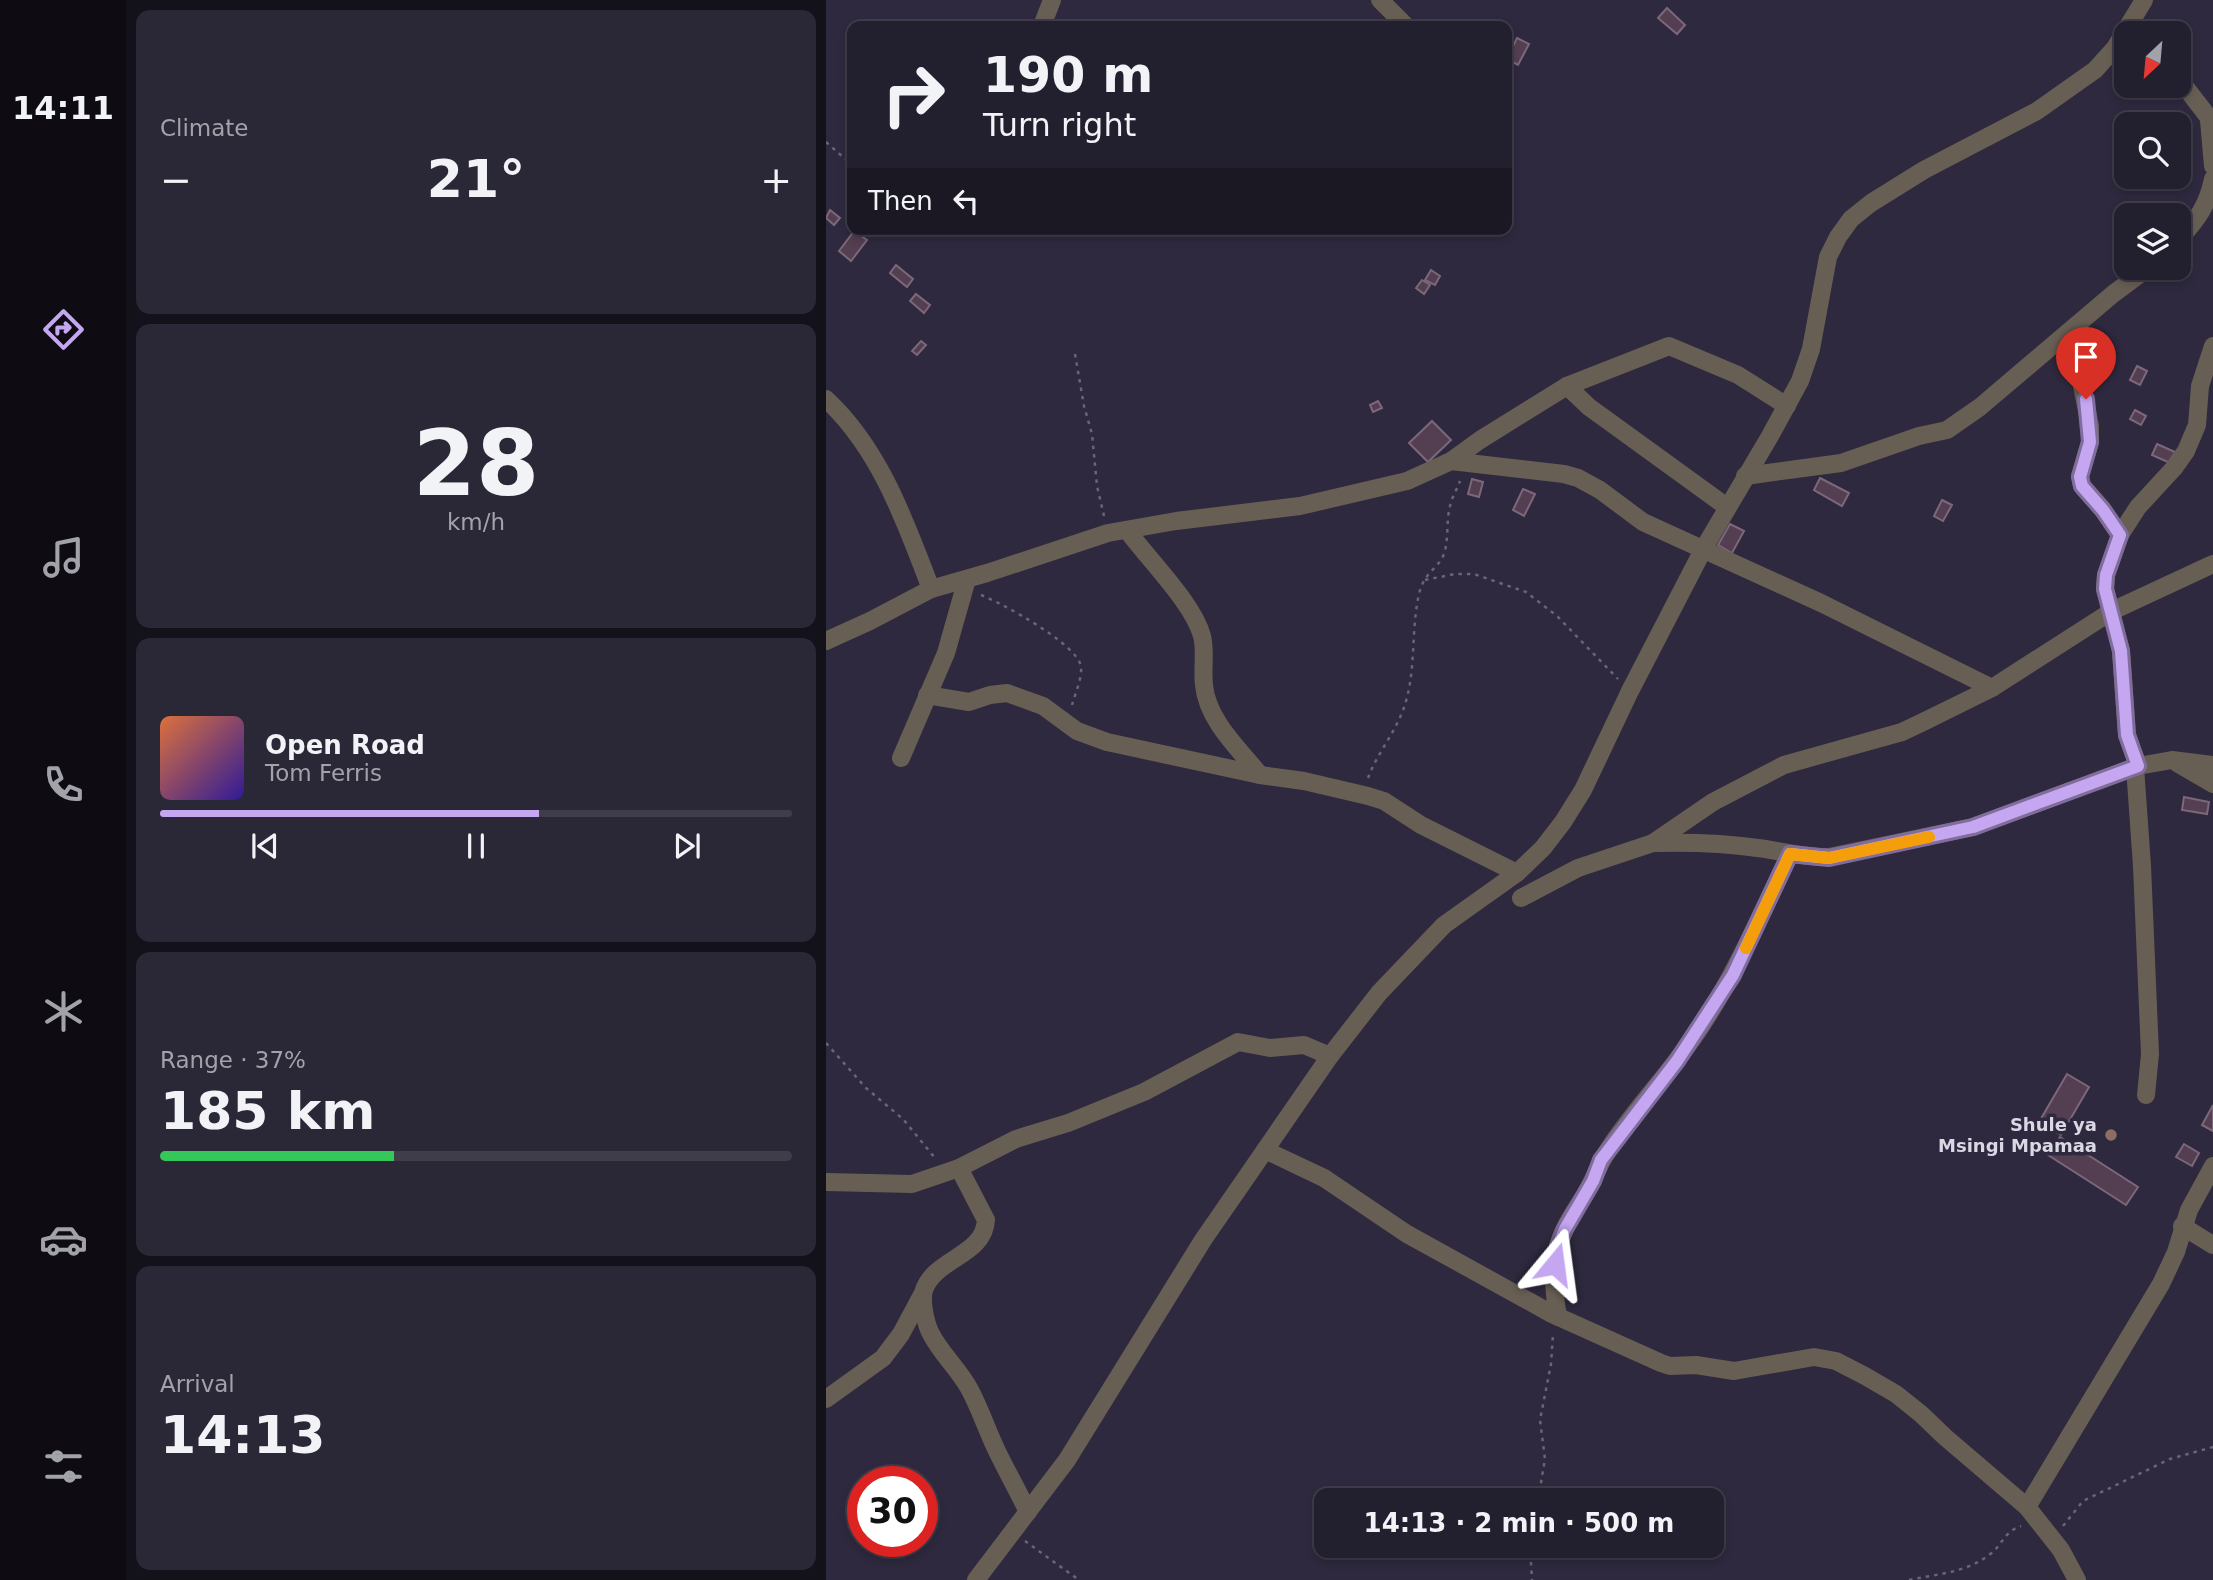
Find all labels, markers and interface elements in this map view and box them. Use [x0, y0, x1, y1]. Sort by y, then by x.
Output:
north arrow [2114, 21, 2191, 98]
map controls [2114, 21, 2191, 280]
text: 190 m [983, 47, 1153, 104]
icon: right [868, 49, 959, 140]
text: 14:11 [12, 89, 114, 127]
text: Turn right [983, 106, 1136, 144]
button: search [2114, 112, 2191, 189]
text: Climate [160, 115, 249, 141]
text: 21° [427, 149, 525, 209]
text: − [160, 158, 192, 202]
text: + [760, 158, 792, 202]
icon: left [947, 182, 985, 220]
text: Then [868, 186, 933, 216]
button: layers [2114, 203, 2191, 280]
icon: directions [39, 305, 88, 354]
pin [2056, 327, 2116, 399]
icon: arrive [2067, 338, 2105, 376]
text: 28 [413, 411, 539, 516]
text: km/h [447, 509, 505, 535]
icon: music [39, 533, 88, 582]
text: Open Road [265, 730, 425, 760]
icon: phone [39, 760, 88, 809]
text: Tom Ferris [265, 760, 382, 786]
icon: previous [246, 827, 284, 865]
icon: pause [457, 827, 495, 865]
icon: next [668, 827, 706, 865]
icon: climate [39, 987, 88, 1036]
text: Range · 37% [160, 1047, 306, 1073]
text: 185 km [160, 1081, 375, 1141]
place label: Shule ya Msingi Mpamaa [1938, 1114, 2097, 1156]
marker: Shule ya Msingi Mpamaa [2103, 1127, 2119, 1143]
icon: car [39, 1215, 88, 1264]
position arrow [1518, 1227, 1592, 1301]
text: Arrival [160, 1371, 235, 1397]
text: 14:13 [160, 1405, 326, 1465]
icon: filters [39, 1442, 88, 1491]
speed limit sign: 30 [847, 1466, 938, 1557]
text: 14:13 · 2 min · 500 m [1364, 1508, 1674, 1538]

